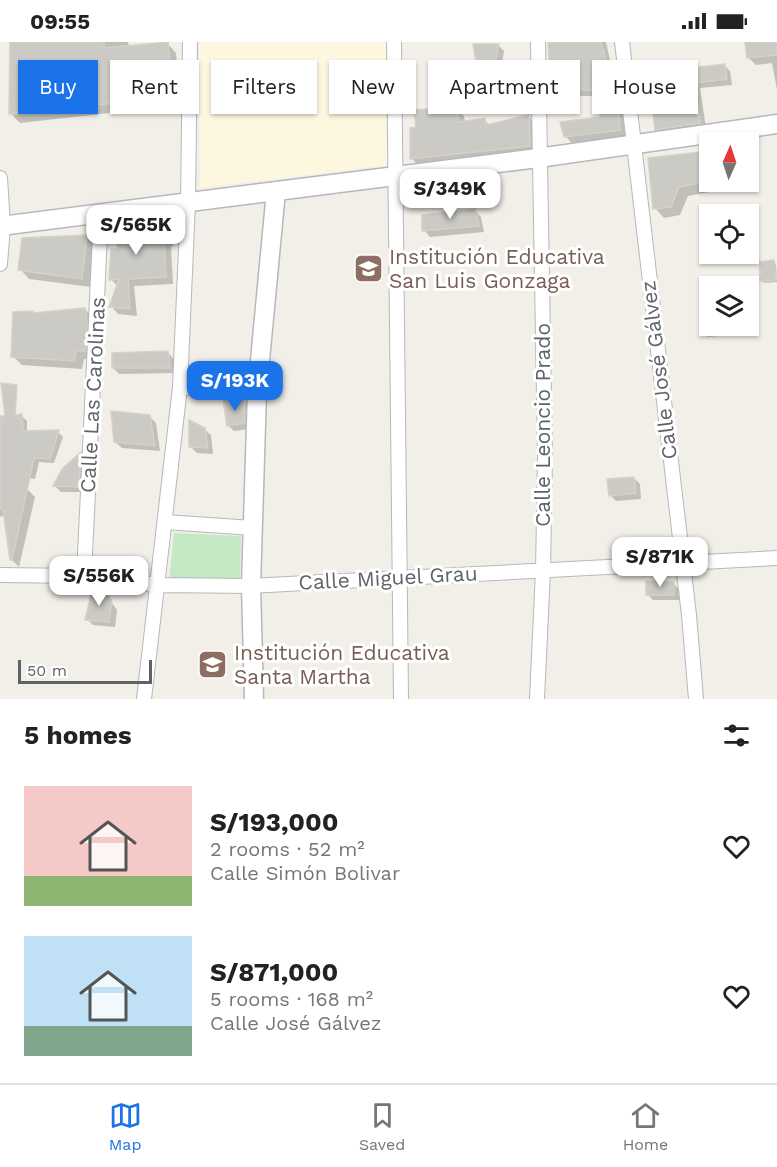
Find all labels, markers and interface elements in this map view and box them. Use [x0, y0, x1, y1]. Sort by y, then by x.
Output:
text: 09:55 [30, 9, 90, 34]
chip: Buy [18, 60, 98, 114]
chip: Rent [110, 60, 199, 114]
chip: Filters [211, 60, 317, 114]
chip: New [329, 60, 416, 114]
chip: Apartment [428, 60, 580, 114]
chip: House [592, 60, 698, 114]
north arrow [699, 132, 759, 192]
map controls [699, 132, 759, 336]
pin: S/349K [401, 169, 499, 220]
text: S/349K [414, 176, 486, 200]
button: locate [699, 204, 759, 264]
pin: S/565K [87, 205, 185, 256]
text: S/565K [100, 212, 172, 236]
place label: Institución Educativa San Luis Gonzaga [389, 244, 605, 293]
school or university icon: Institución Educativa San Luis Gonzaga [352, 253, 384, 285]
button: layers [699, 276, 759, 336]
street label: Calle José Gálvez [635, 279, 682, 461]
street label: Calle Las Carolinas [75, 296, 110, 494]
street label: Calle Leoncio Prado [530, 323, 555, 527]
pin: S/193K [186, 361, 284, 412]
text: S/193K [201, 368, 269, 392]
pin: S/871K [611, 537, 709, 588]
text: S/871K [626, 544, 694, 568]
pin: S/556K [50, 556, 148, 607]
street label: Calle Miguel Grau [298, 560, 478, 595]
text: S/556K [63, 563, 135, 587]
place label: Institución Educativa Santa Martha [234, 640, 450, 689]
school or university icon: Institución Educativa Santa Martha [197, 649, 229, 681]
scale bar [18, 657, 152, 684]
text: 50 m [27, 661, 67, 680]
icon: filters [720, 719, 753, 752]
text: 5 homes [24, 720, 132, 750]
text: S/193,000 [210, 807, 338, 837]
icon: home [72, 810, 144, 882]
icon: heart [720, 830, 753, 863]
text: 2 rooms · 52 m² [210, 837, 365, 861]
text: Calle Simón Bolivar [210, 861, 400, 885]
text: S/871,000 [210, 957, 338, 987]
icon: home [72, 960, 144, 1032]
icon: heart [720, 980, 753, 1013]
text: 5 rooms · 168 m² [210, 987, 373, 1011]
text: Calle José Gálvez [210, 1011, 381, 1035]
tab: Map [109, 1099, 142, 1154]
tab: Saved [359, 1099, 405, 1154]
tab: Home [623, 1099, 668, 1154]

